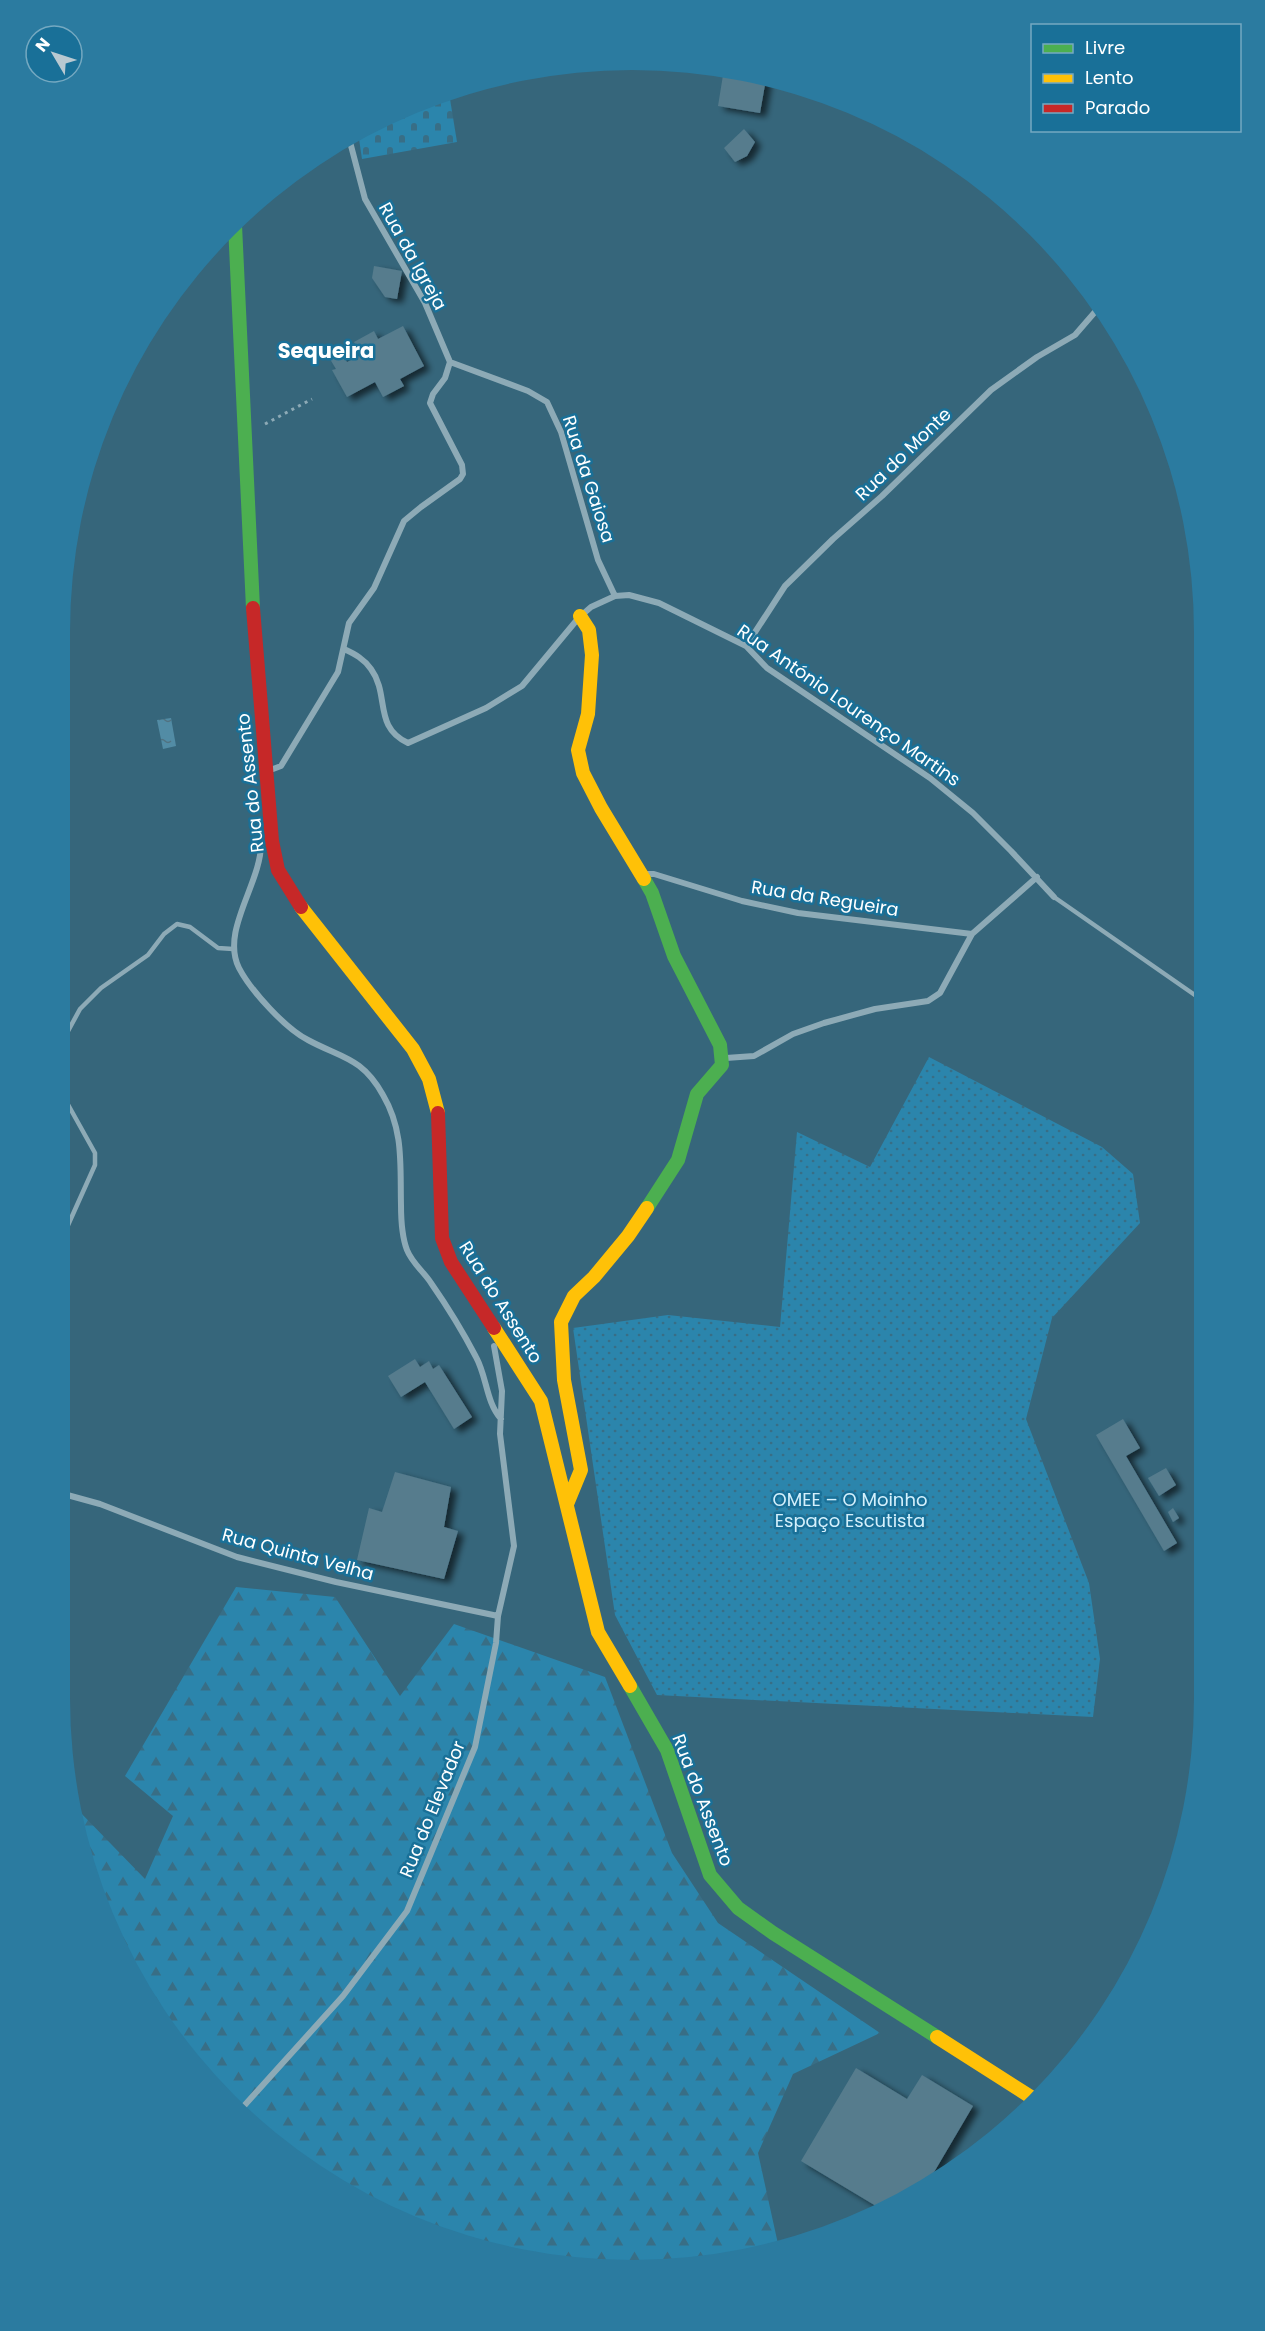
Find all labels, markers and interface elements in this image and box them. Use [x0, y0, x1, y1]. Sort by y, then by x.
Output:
north arrow [24, 24, 84, 84]
legend [1031, 24, 1241, 132]
text: N [30, 33, 55, 57]
text: Livre [1085, 35, 1125, 60]
text: Lento [1085, 65, 1134, 90]
text: Parado [1085, 95, 1150, 120]
street label: Rua da Igreja [373, 198, 453, 314]
district label: Sequeira [278, 336, 374, 365]
street label: Rua do Monte [850, 402, 956, 506]
street label: Rua da Gaiosa [557, 412, 621, 546]
street label: Rua António Lourenço Martins [732, 618, 966, 792]
street label: Rua do Assento [230, 712, 270, 854]
street label: Rua da Regueira [750, 874, 900, 922]
street label: Rua do Assento [453, 1236, 549, 1368]
park label: OMEE – O Moinho Espaço Escutista [773, 1487, 927, 1533]
street label: Rua Quinta Velha [219, 1522, 377, 1586]
street label: Rua do Assento [666, 1730, 740, 1870]
street label: Rua do Elevador [393, 1737, 471, 1881]

